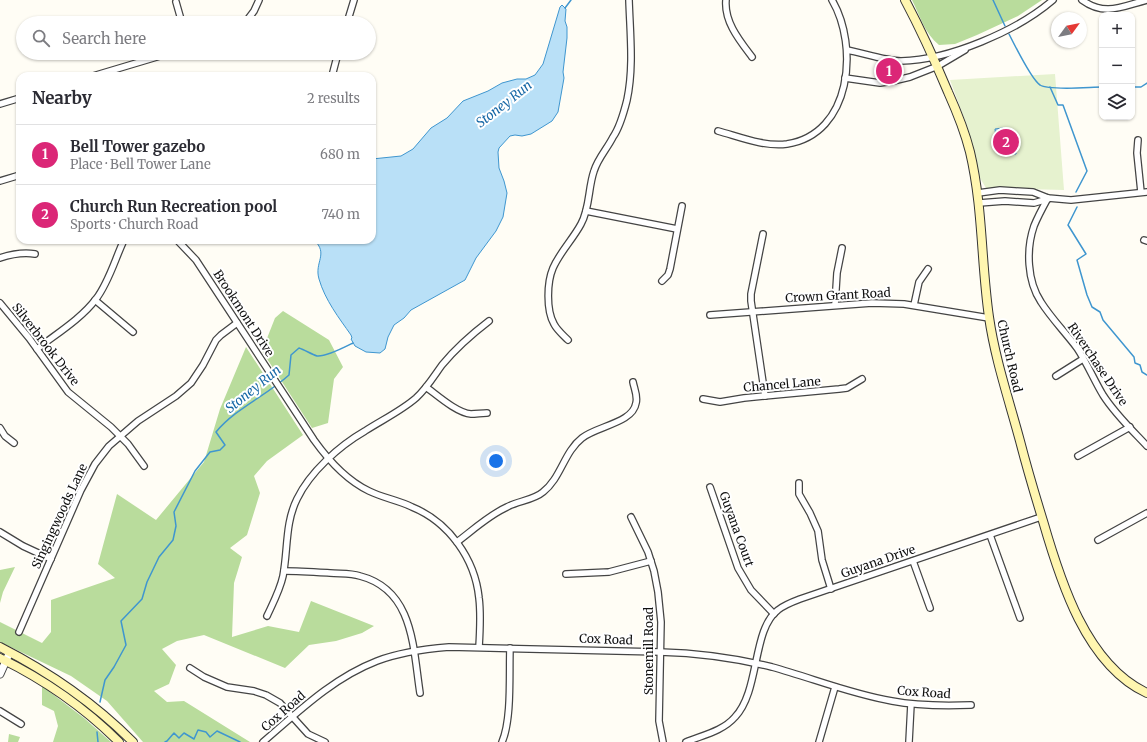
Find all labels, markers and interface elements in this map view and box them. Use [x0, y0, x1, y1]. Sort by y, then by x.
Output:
north arrow [1051, 12, 1087, 48]
map controls [1099, 12, 1135, 120]
button: + [1099, 12, 1135, 48]
search box [16, 16, 376, 60]
icon: search [30, 27, 52, 49]
text: Search here [62, 29, 146, 48]
button: − [1099, 48, 1135, 84]
pin: 1 [876, 56, 902, 86]
water label: Stoney Run [472, 77, 536, 131]
button: layers [1099, 84, 1135, 120]
text: Nearby [32, 87, 92, 109]
text: 2 results [307, 90, 360, 107]
pin: 2 [993, 127, 1019, 157]
text: Bell Tower gazebo [70, 137, 205, 156]
text: 1 [42, 146, 48, 163]
text: 680 m [320, 146, 360, 163]
text: Place · Bell Tower Lane [70, 156, 211, 173]
text: Church Run Recreation pool [70, 197, 277, 216]
text: 2 [41, 206, 49, 223]
text: 740 m [321, 206, 360, 223]
text: Sports · Church Road [70, 216, 198, 233]
street label: Brookmont Drive [210, 267, 278, 359]
street label: Crown Grant Road [785, 285, 891, 305]
street label: Silverbrook Drive [9, 300, 83, 388]
street label: Church Road [994, 318, 1026, 394]
street label: Riverchase Drive [1065, 320, 1131, 408]
water label: Stoney Run [222, 361, 284, 417]
street label: Chancel Lane [743, 373, 821, 395]
your location [486, 451, 506, 471]
street label: Singingwoods Lane [28, 461, 90, 571]
street label: Guyana Court [716, 489, 758, 569]
street label: Guyana Drive [839, 541, 917, 581]
street label: Stonemill Road [641, 607, 656, 695]
street label: Cox Road [579, 631, 633, 647]
street label: Cox Road [897, 683, 951, 701]
street label: Cox Road [258, 688, 308, 734]

